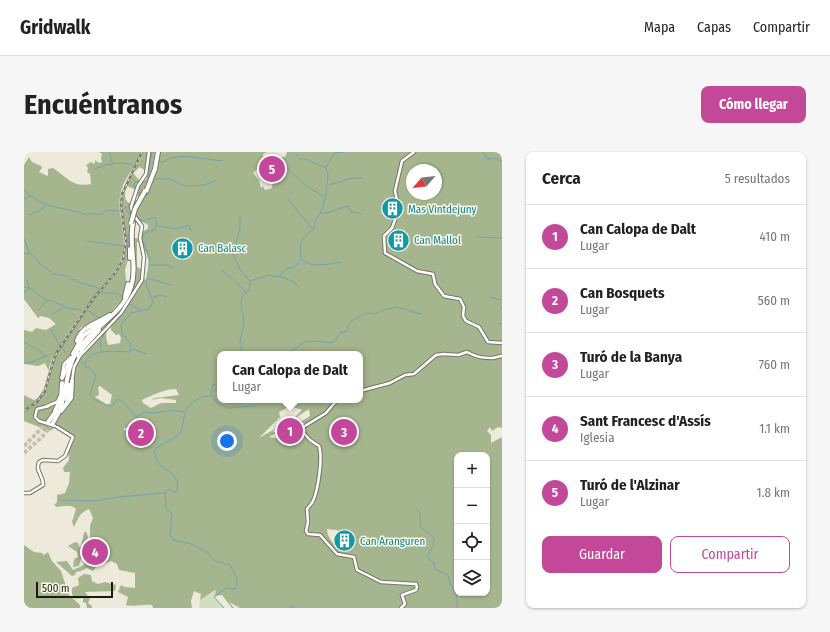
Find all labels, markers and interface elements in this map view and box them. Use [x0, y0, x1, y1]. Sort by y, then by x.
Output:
text: Gridwalk [20, 16, 90, 39]
text: Mapa [644, 19, 675, 36]
text: Capas [697, 19, 731, 36]
text: Compartir [753, 19, 810, 36]
button: Cómo llegar [701, 86, 806, 123]
text: Encuéntranos [24, 88, 182, 121]
pin: 5 [259, 154, 285, 184]
north arrow [406, 164, 442, 200]
text: Cerca [542, 168, 581, 189]
text: 5 resultados [725, 171, 790, 186]
building icon: Mas Vintdejuny [379, 196, 405, 222]
place label: Mas Vintdejuny [408, 203, 477, 216]
text: Can Calopa de Dalt [580, 220, 696, 238]
building icon: Can Mallol [386, 227, 412, 253]
text: 1 [552, 229, 558, 244]
text: 410 m [760, 229, 790, 244]
place label: Can Mallol [414, 234, 461, 247]
building icon: Can Balasc [169, 235, 195, 261]
text: Lugar [580, 238, 609, 253]
place label: Can Balasc [198, 242, 246, 255]
text: Can Bosquets [580, 284, 665, 302]
text: 2 [552, 293, 558, 308]
text: 560 m [758, 293, 790, 308]
text: Lugar [580, 302, 609, 317]
text: Turó de la Banya [580, 348, 682, 366]
popup [217, 351, 363, 403]
text: 3 [552, 357, 558, 372]
text: 760 m [759, 357, 790, 372]
text: Can Calopa de Dalt [232, 361, 348, 379]
text: Lugar [580, 366, 609, 381]
text: Lugar [232, 379, 261, 394]
text: Sant Francesc d'Assís [580, 412, 711, 430]
pin: 1 [277, 416, 303, 446]
pin: 3 [331, 417, 357, 447]
pin: 2 [128, 418, 154, 448]
text: 4 [552, 421, 558, 436]
text: 1.1 km [759, 421, 790, 436]
text: Iglesia [580, 430, 615, 445]
your location [217, 431, 237, 451]
map controls [454, 452, 490, 596]
button: + [454, 452, 490, 488]
text: Turó de l'Alzinar [580, 476, 680, 494]
text: 5 [552, 485, 558, 500]
text: 1.8 km [757, 485, 790, 500]
button: − [454, 488, 490, 524]
text: Lugar [580, 494, 609, 509]
button: locate [454, 524, 490, 560]
building icon: Can Aranguren [331, 528, 357, 554]
place label: Can Aranguren [360, 535, 425, 548]
button: Guardar [542, 536, 662, 573]
button: Compartir [670, 536, 790, 573]
pin: 4 [82, 537, 108, 567]
button: layers [454, 560, 490, 596]
scale bar [36, 580, 113, 599]
text: 500 m [42, 582, 70, 595]

